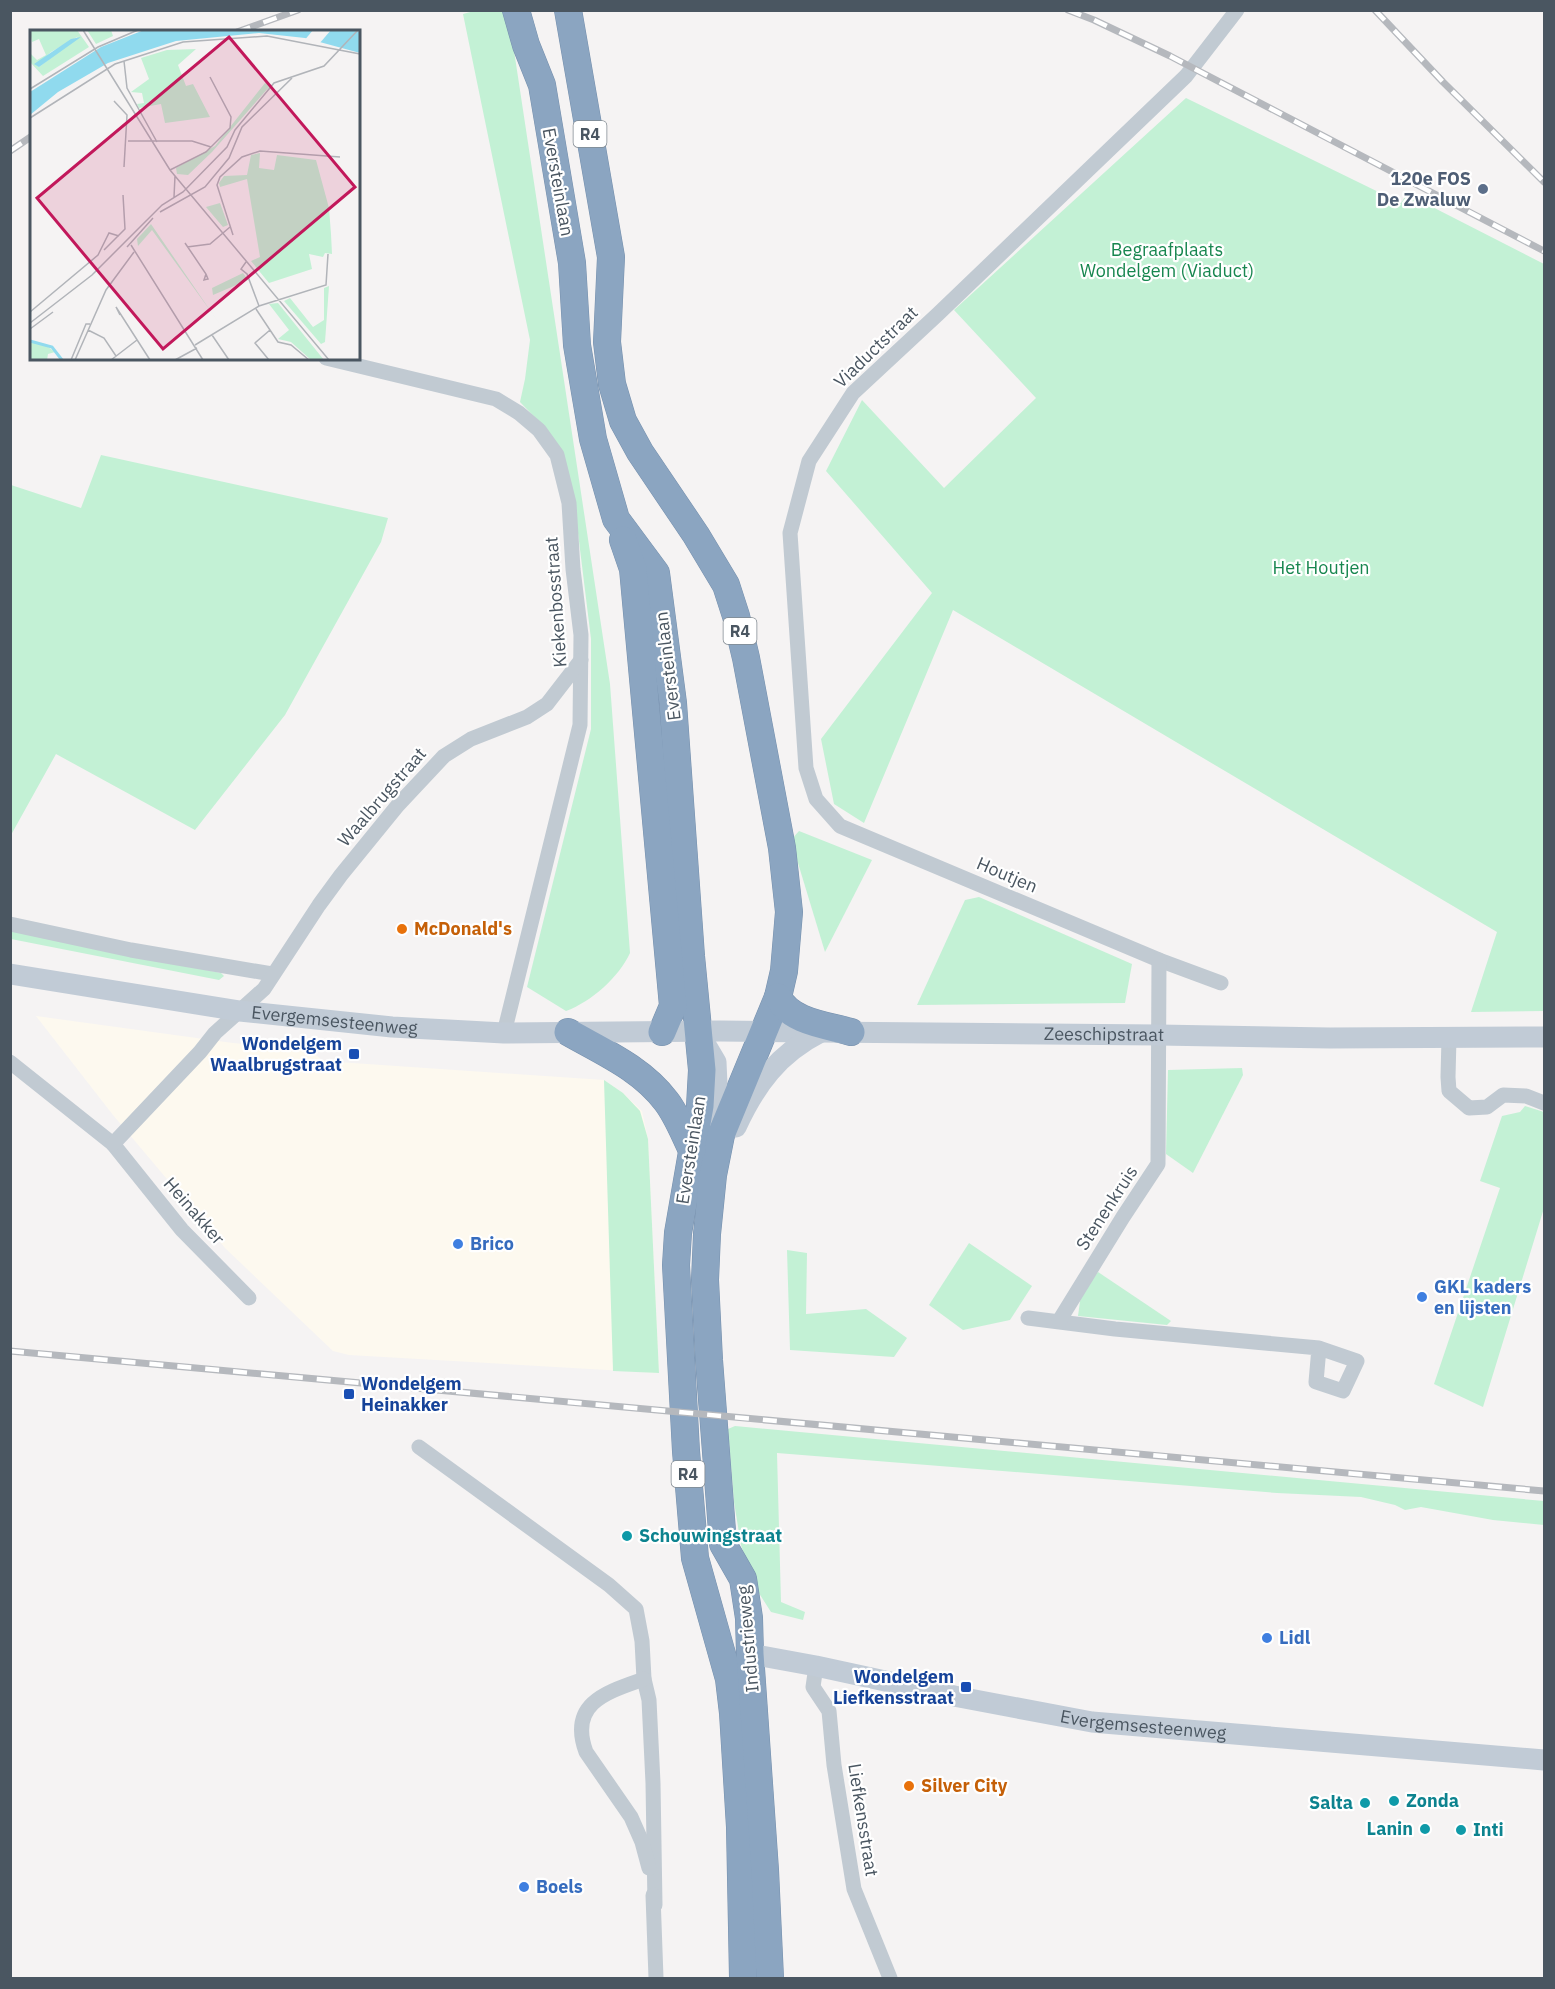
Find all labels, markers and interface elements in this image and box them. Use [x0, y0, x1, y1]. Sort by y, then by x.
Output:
inset map [30, 30, 360, 360]
road number: R4 [574, 121, 606, 147]
street label: Eversteinlaan [538, 126, 579, 238]
place label: 120e FOS De Zwaluw [1377, 167, 1471, 211]
marker: 120e FOS De Zwaluw [1476, 182, 1490, 196]
park label: Begraafplaats Wondelgem (Viaduct) [1080, 238, 1254, 282]
street label: Viaductstraat [829, 301, 923, 392]
street label: Kiekenbosstraat [539, 536, 572, 668]
park label: Het Houtjen [1272, 556, 1370, 579]
street label: Eversteinlaan [649, 610, 686, 722]
road number: R4 [724, 618, 756, 644]
street label: Waalbrugstraat [332, 742, 431, 851]
street label: Houtjen [973, 851, 1041, 898]
place label: McDonald's [414, 917, 512, 940]
marker: McDonald's [395, 922, 409, 936]
street label: Evergemsesteenweg [250, 1000, 419, 1039]
street label: Zeeschipstraat [1044, 1022, 1164, 1046]
place label: Wondelgem Waalbrugstraat [210, 1032, 342, 1076]
marker: Wondelgem Waalbrugstraat [347, 1047, 361, 1061]
street label: Eversteinlaan [671, 1094, 710, 1206]
street label: Stenenkruis [1071, 1161, 1143, 1254]
street label: Heinakker [159, 1172, 230, 1249]
place label: Brico [470, 1232, 514, 1255]
marker: Brico [451, 1237, 465, 1251]
place label: GKL kaders en lijsten [1434, 1275, 1531, 1319]
marker: GKL kaders en lijsten [1415, 1290, 1429, 1304]
place label: Wondelgem Heinakker [361, 1372, 462, 1416]
marker: Wondelgem Heinakker [342, 1387, 356, 1401]
road number: R4 [672, 1461, 704, 1487]
place label: Schouwingstraat [639, 1524, 782, 1547]
marker: Schouwingstraat [620, 1529, 634, 1543]
street label: Industrieweg [731, 1584, 764, 1693]
place label: Lidl [1279, 1626, 1311, 1649]
marker: Lidl [1260, 1631, 1274, 1645]
place label: Wondelgem Liefkensstraat [833, 1665, 954, 1709]
marker: Wondelgem Liefkensstraat [959, 1680, 973, 1694]
street label: Evergemsesteenweg [1058, 1704, 1228, 1744]
street label: Liefkensstraat [843, 1762, 884, 1878]
place label: Silver City [921, 1774, 1008, 1797]
marker: Silver City [902, 1779, 916, 1793]
place label: Zonda [1406, 1789, 1459, 1812]
place label: Salta [1309, 1791, 1353, 1814]
marker: Zonda [1387, 1794, 1401, 1808]
marker: Salta [1358, 1796, 1372, 1810]
place label: Lanin [1367, 1817, 1413, 1840]
place label: Inti [1473, 1818, 1504, 1841]
marker: Lanin [1418, 1822, 1432, 1836]
marker: Inti [1454, 1823, 1468, 1837]
place label: Boels [536, 1875, 583, 1898]
marker: Boels [517, 1880, 531, 1894]

